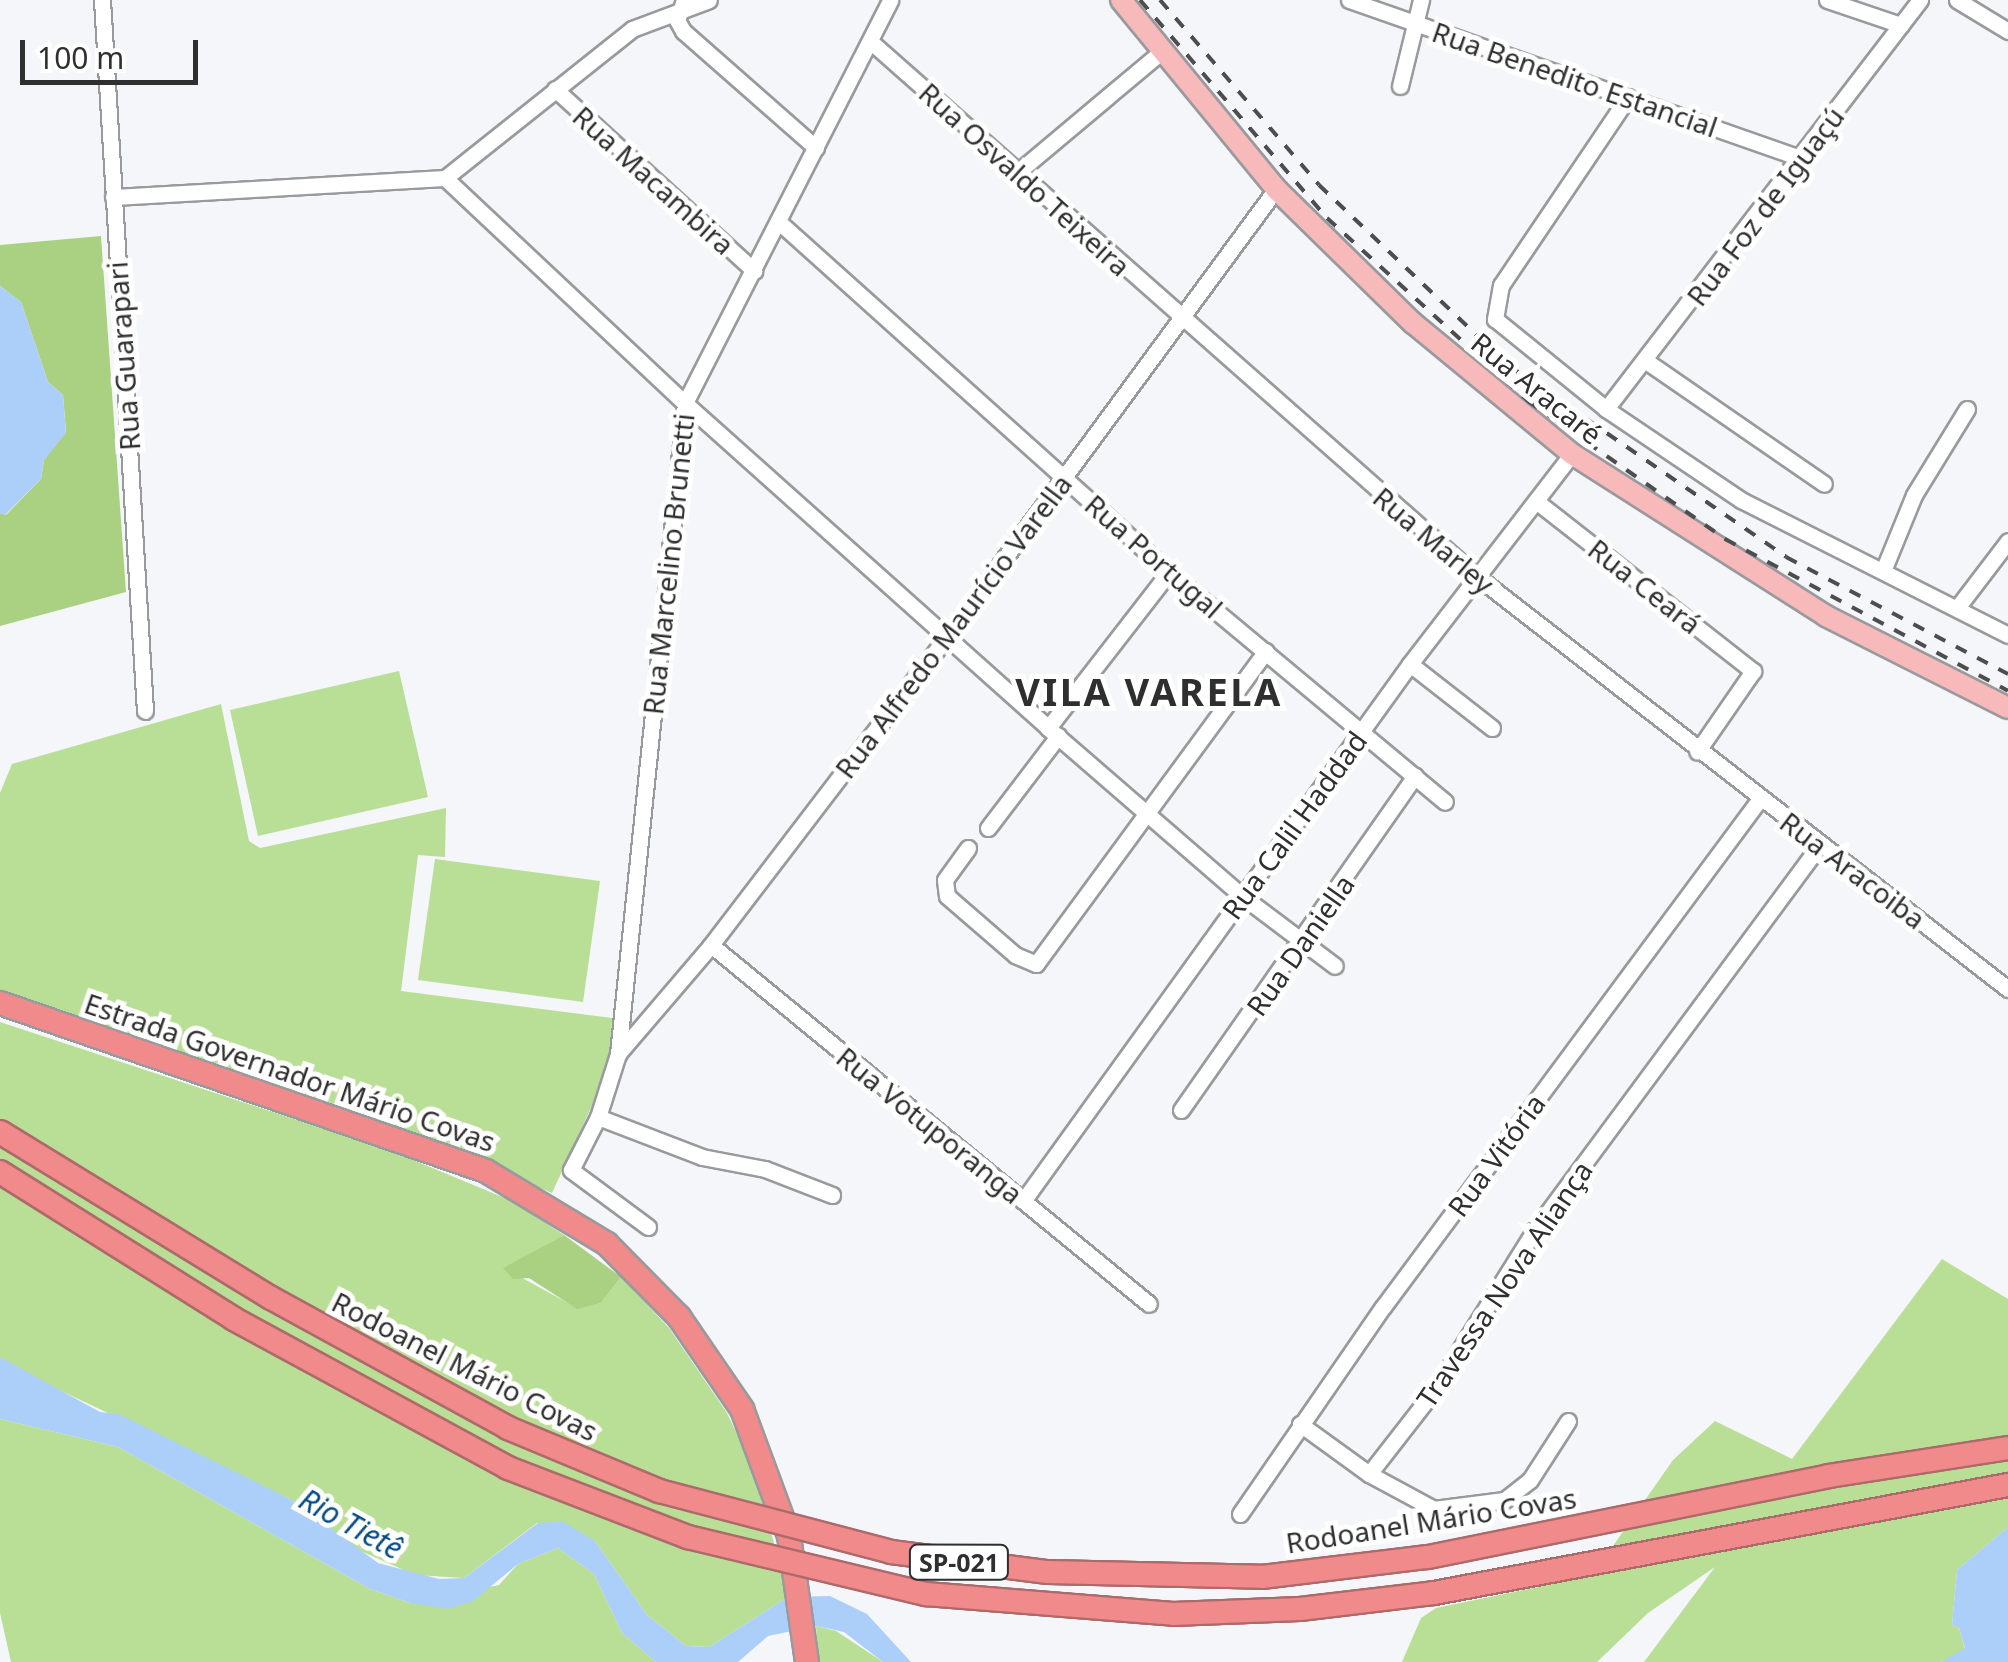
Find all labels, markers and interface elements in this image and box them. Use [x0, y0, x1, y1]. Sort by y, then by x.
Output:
street label: Rua Benedito Estancial [1428, 14, 1722, 144]
scale bar [25, 20, 202, 82]
text: 100 m [37, 37, 124, 78]
street label: Rua Osvaldo Teixeira [913, 75, 1137, 283]
street label: Rua Macambira [566, 99, 742, 261]
street label: Rua Foz de Iguaçú [1679, 100, 1851, 312]
street label: Rua Guarapari [100, 260, 146, 452]
street label: Rua Aracaré [1465, 325, 1609, 451]
street label: Rua Marcelino Brunetti [635, 412, 701, 716]
street label: Rua Alfredo Maurício Varella [828, 467, 1078, 785]
street label: Rua Marley [1367, 480, 1501, 600]
street label: Rua Portugal [1079, 487, 1229, 625]
street label: Rua Ceará [1582, 532, 1708, 640]
district label: VILA VARELA [1015, 669, 1283, 715]
street label: Rua Calil Haddad [1215, 725, 1373, 925]
street label: Rua Aracoiba [1774, 805, 1932, 935]
street label: Rua Daniella [1239, 868, 1361, 1022]
street label: Estrada Governador Mário Covas [80, 986, 500, 1158]
street label: Rua Votuporanga [830, 1040, 1030, 1210]
street label: Rua Vitória [1440, 1087, 1552, 1223]
street label: Travessa Nova Aliança [1409, 1154, 1599, 1414]
street label: Rodoanel Mário Covas [327, 1284, 603, 1448]
street label: Rodoanel Mário Covas [1283, 1480, 1579, 1560]
water label: Rio Tietê [293, 1481, 409, 1567]
road number: SP-021 [906, 1542, 1012, 1582]

